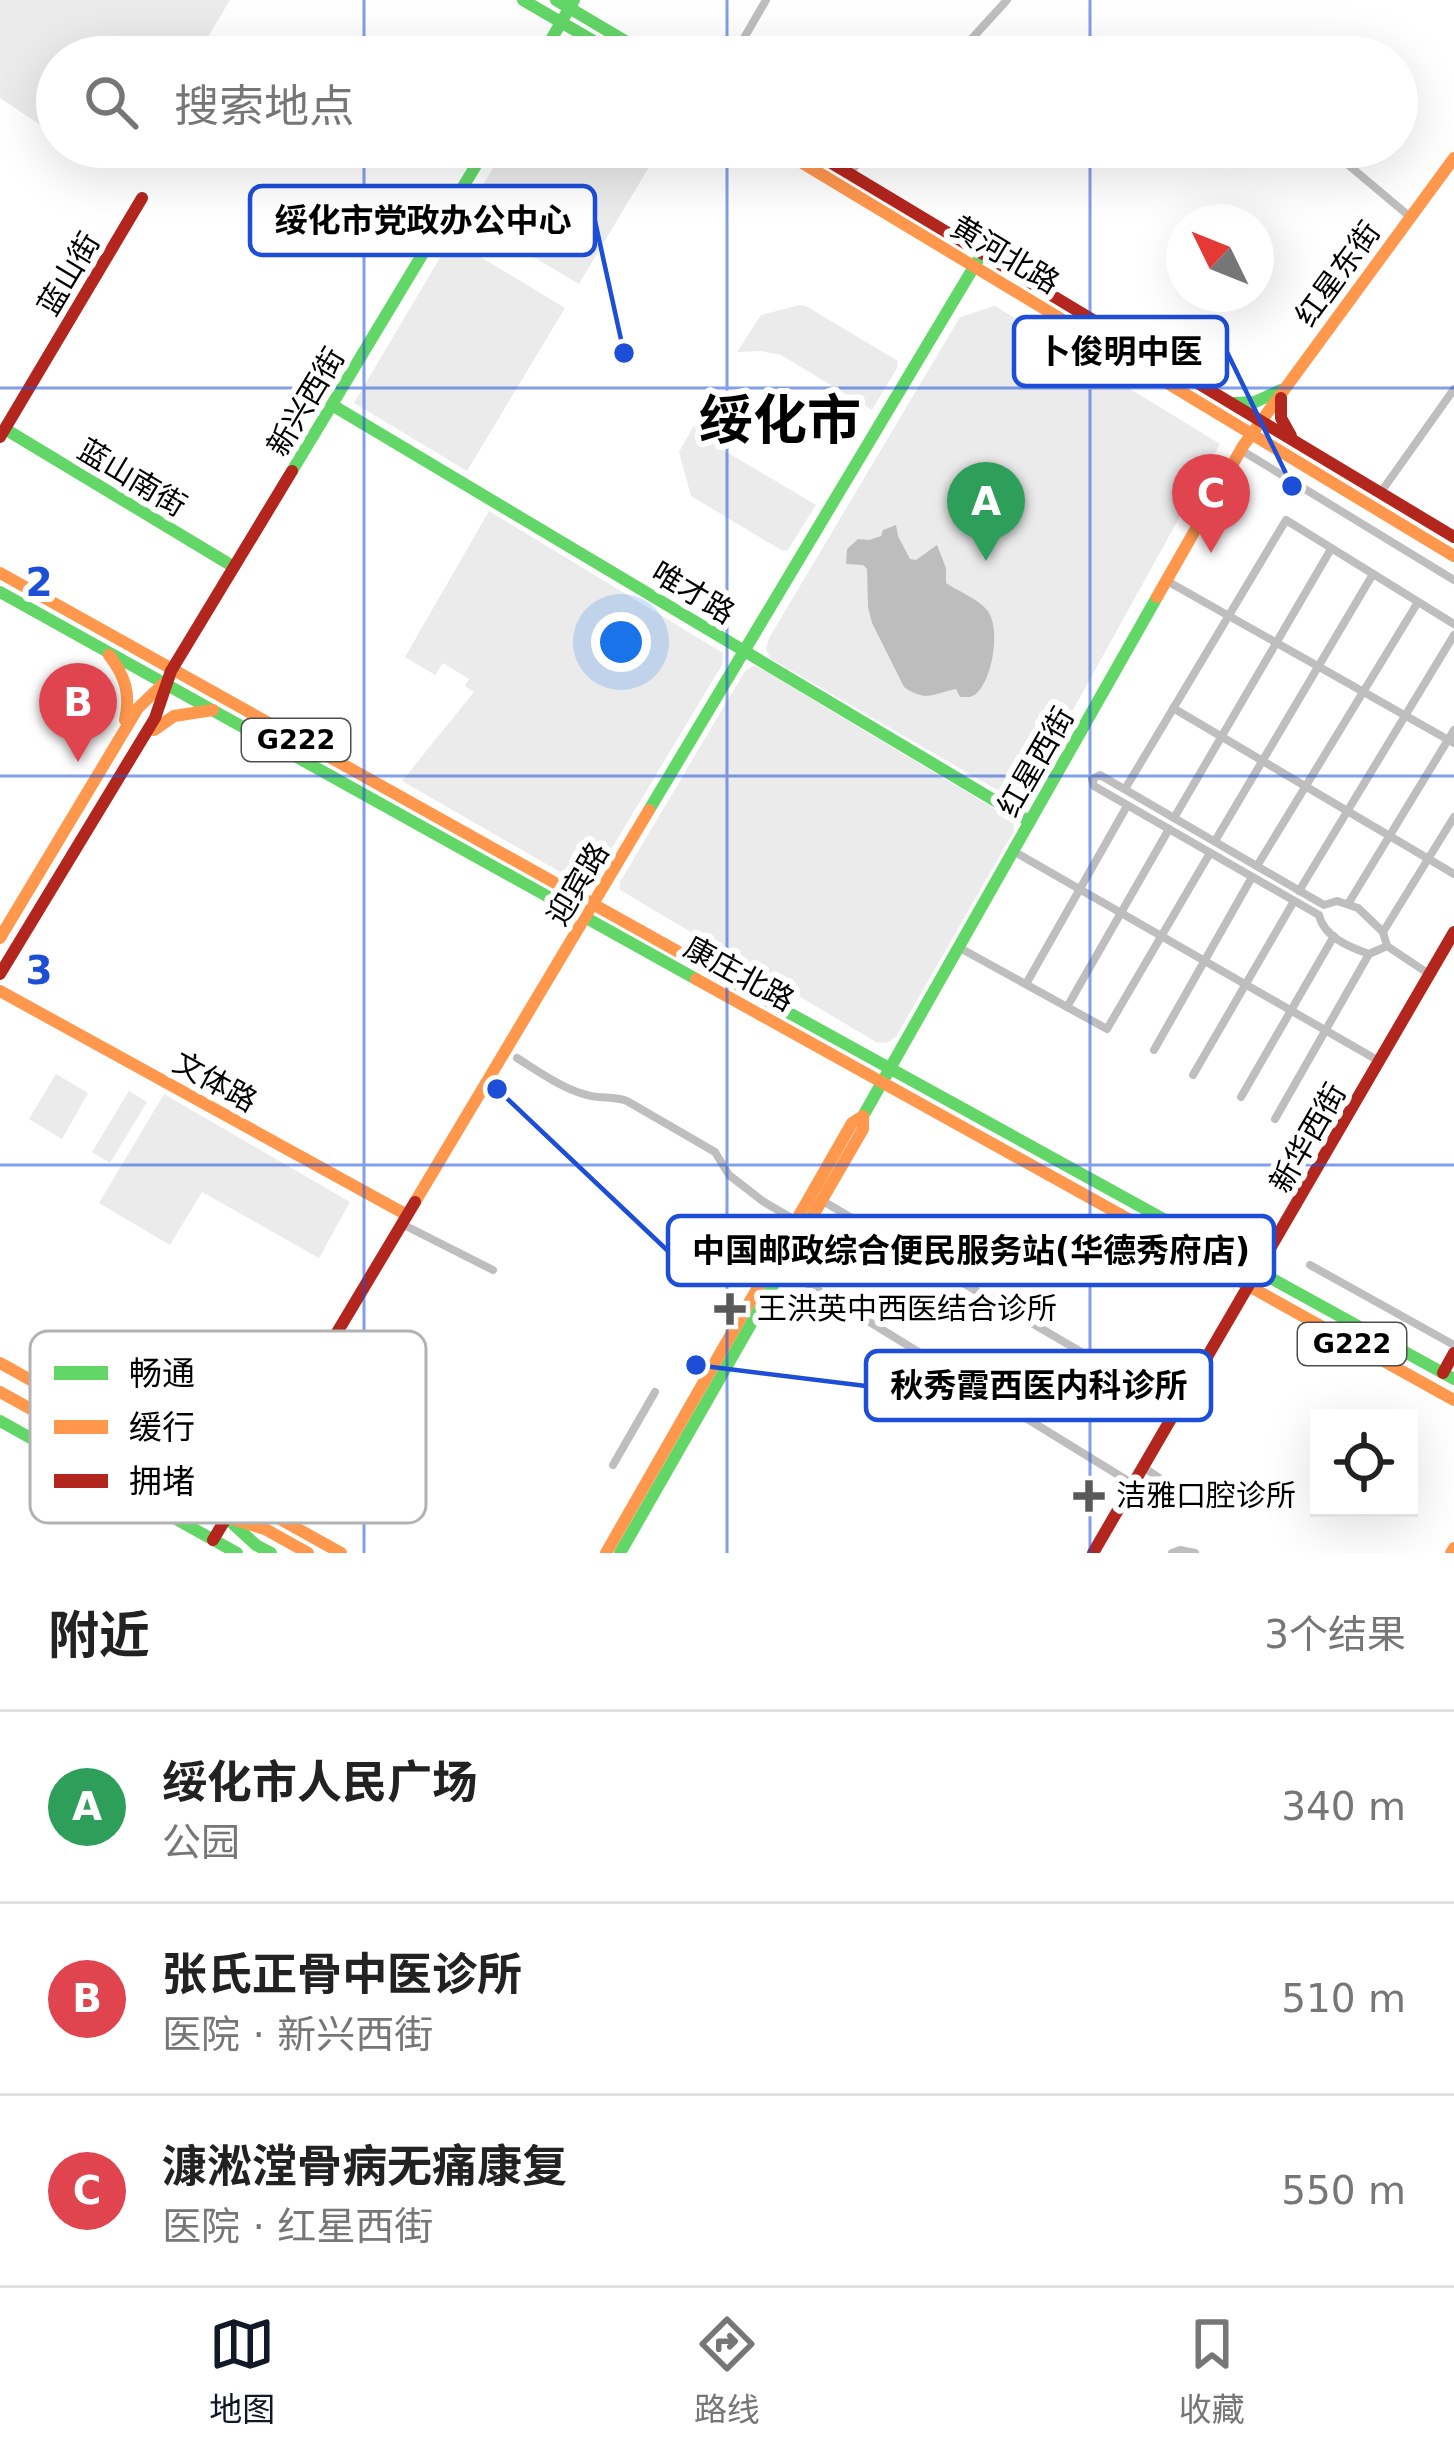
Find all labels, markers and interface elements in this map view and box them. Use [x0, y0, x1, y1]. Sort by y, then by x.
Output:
search box [36, 36, 1418, 168]
icon: search [78, 69, 144, 135]
text: 搜索地点 [174, 80, 354, 133]
callout: 绥化市党政办公中心 [250, 186, 595, 255]
text: 绥化市党政办公中心 [275, 201, 572, 240]
north arrow [1166, 204, 1274, 312]
street label: 黄河北路 [945, 209, 1066, 300]
street label: 红星东街 [1288, 215, 1387, 333]
street label: 蓝山街 [30, 226, 107, 321]
callout: 卜俊明中医 [1014, 317, 1227, 386]
text: 卜俊明中医 [1038, 332, 1203, 371]
street label: 新兴西街 [260, 341, 351, 462]
district label: 绥化市 [699, 389, 861, 452]
street label: 蓝山南街 [72, 432, 193, 523]
pin: C [1172, 454, 1250, 553]
pin: A [947, 462, 1025, 561]
street label: 唯才路 [646, 554, 741, 631]
text: 2 [25, 560, 53, 605]
your location [591, 612, 651, 672]
pin: B [39, 663, 117, 762]
street label: 红星西街 [990, 701, 1081, 822]
road number: G222 [242, 719, 350, 761]
street label: 迎宾路 [539, 836, 616, 931]
street label: 康庄北路 [678, 929, 800, 1018]
text: 3 [25, 948, 53, 993]
street label: 文体路 [167, 1044, 263, 1119]
street label: 新华西街 [1262, 1077, 1353, 1198]
callout: 中国邮政综合便民服务站(华德秀府店) [668, 1216, 1274, 1285]
text: 中国邮政综合便民服务站(华德秀府店) [692, 1231, 1250, 1270]
place label: 王洪英中西医结合诊所 [757, 1291, 1057, 1326]
marker: 王洪英中西医结合诊所 [714, 1293, 746, 1325]
road number: G222 [1298, 1323, 1406, 1365]
legend [30, 1331, 426, 1523]
callout: 秋秀霞西医内科诊所 [866, 1351, 1211, 1420]
text: 畅通 [129, 1354, 195, 1393]
text: 秋秀霞西医内科诊所 [891, 1366, 1188, 1405]
text: 缓行 [129, 1408, 195, 1447]
map controls [1310, 1409, 1418, 1517]
button: locate [1310, 1409, 1418, 1517]
text: 拥堵 [129, 1462, 195, 1501]
place label: 洁雅口腔诊所 [1116, 1478, 1296, 1513]
marker: 洁雅口腔诊所 [1073, 1480, 1105, 1512]
text: 附近 [48, 1606, 150, 1665]
text: 3个结果 [1264, 1612, 1406, 1657]
text: 绥化市人民广场 [162, 1756, 477, 1809]
text: A [72, 1784, 102, 1829]
text: 340 m [1281, 1784, 1406, 1829]
text: 公园 [162, 1820, 240, 1865]
text: 张氏正骨中医诊所 [162, 1948, 522, 2001]
text: B [72, 1976, 102, 2021]
text: 510 m [1281, 1976, 1406, 2021]
text: 医院 · 新兴西街 [162, 2012, 433, 2057]
text: 漮淞漟骨病无痛康复 [162, 2140, 567, 2193]
text: C [73, 2168, 101, 2213]
text: 550 m [1281, 2168, 1406, 2213]
text: 医院 · 红星西街 [162, 2204, 433, 2249]
tab: 地图 [209, 2311, 275, 2431]
tab: 路线 [694, 2311, 760, 2431]
tab: 收藏 [1179, 2311, 1245, 2431]

